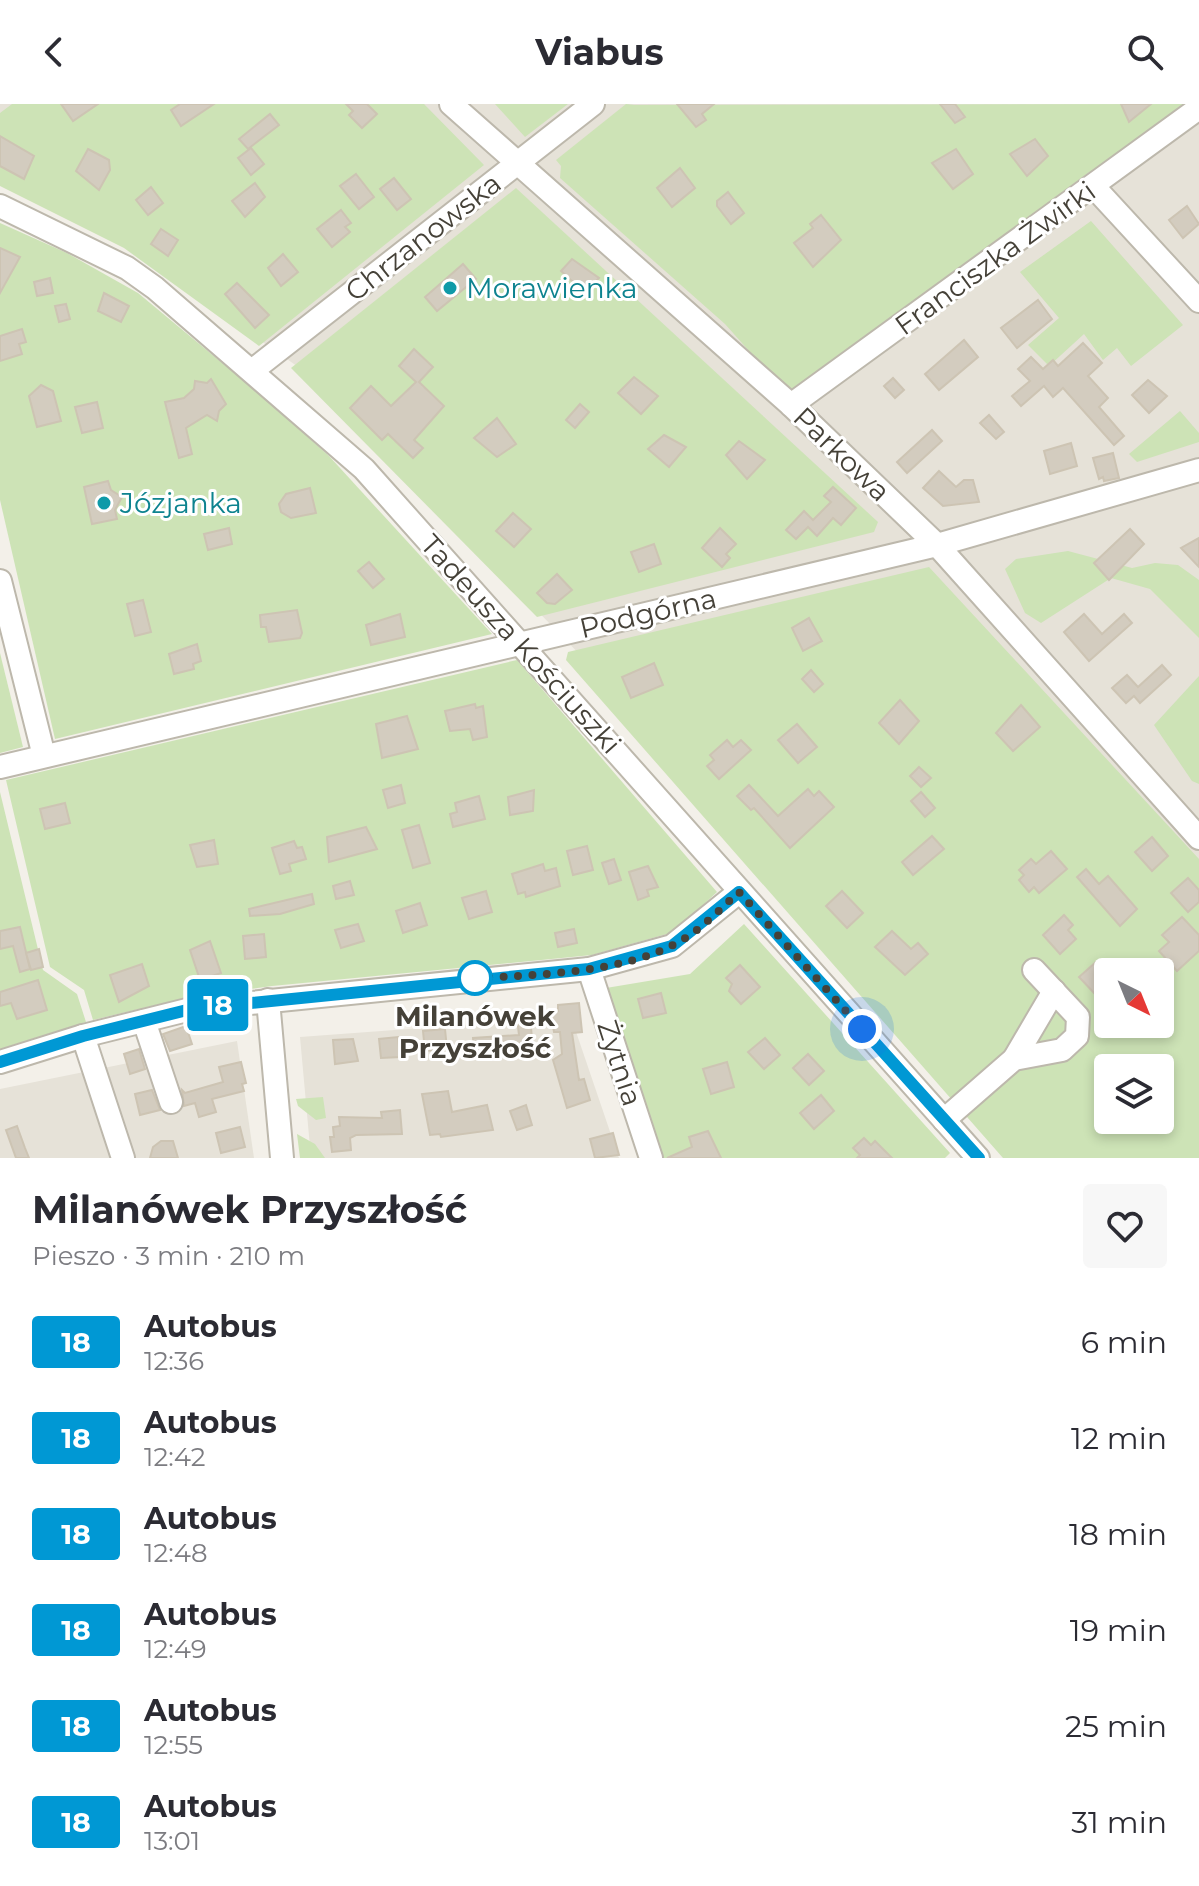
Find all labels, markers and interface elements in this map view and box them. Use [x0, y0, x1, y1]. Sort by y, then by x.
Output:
icon: back [32, 30, 76, 74]
text: Viabus [535, 30, 664, 74]
icon: search [1123, 30, 1167, 74]
street label: Chrzanowska [338, 166, 508, 308]
street label: Franciszka Żwirki [888, 174, 1102, 342]
place label: Morawienka [466, 271, 638, 305]
marker: Morawienka [441, 279, 459, 297]
street label: Parkowa [787, 400, 897, 508]
place label: Józjanka [119, 486, 242, 520]
marker: Józjanka [95, 494, 113, 512]
street label: Tadeusza Kościuszki [414, 527, 628, 761]
street label: Podgórna [576, 581, 720, 645]
north arrow [1094, 958, 1174, 1038]
map controls [1094, 958, 1174, 1134]
marker: Milanówek Przyszłość [458, 961, 492, 995]
line badge: 18 [182, 979, 254, 1031]
text: 18 [203, 988, 233, 1022]
place label: Milanówek Przyszłość [395, 999, 556, 1065]
your location [842, 1009, 882, 1049]
street label: Żytnia [590, 1016, 650, 1110]
button: layers [1094, 1054, 1174, 1134]
button: heart [1083, 1184, 1167, 1268]
text: Milanówek Przyszłość [32, 1186, 467, 1233]
text: Pieszo · 3 min · 210 m [32, 1240, 305, 1272]
text: Autobus [144, 1308, 277, 1345]
text: 6 min [1081, 1324, 1167, 1361]
text: 18 [61, 1325, 91, 1359]
text: 12:36 [144, 1345, 204, 1377]
text: Autobus [144, 1404, 277, 1441]
text: 12 min [1071, 1420, 1167, 1457]
text: 18 [61, 1421, 91, 1455]
text: 12:42 [144, 1441, 206, 1473]
text: Autobus [144, 1500, 277, 1537]
text: 18 min [1069, 1516, 1167, 1553]
text: 18 [61, 1517, 91, 1551]
text: 12:48 [144, 1537, 208, 1569]
text: Autobus [144, 1596, 277, 1633]
text: 19 min [1070, 1612, 1167, 1649]
text: 18 [61, 1613, 91, 1647]
text: 12:49 [144, 1633, 207, 1665]
text: Autobus [144, 1692, 277, 1729]
text: 25 min [1065, 1708, 1167, 1745]
text: 18 [61, 1709, 91, 1743]
text: 12:55 [144, 1729, 203, 1761]
text: Autobus [144, 1788, 277, 1825]
text: 31 min [1071, 1804, 1167, 1841]
text: 18 [61, 1805, 91, 1839]
text: 13:01 [144, 1825, 200, 1857]

